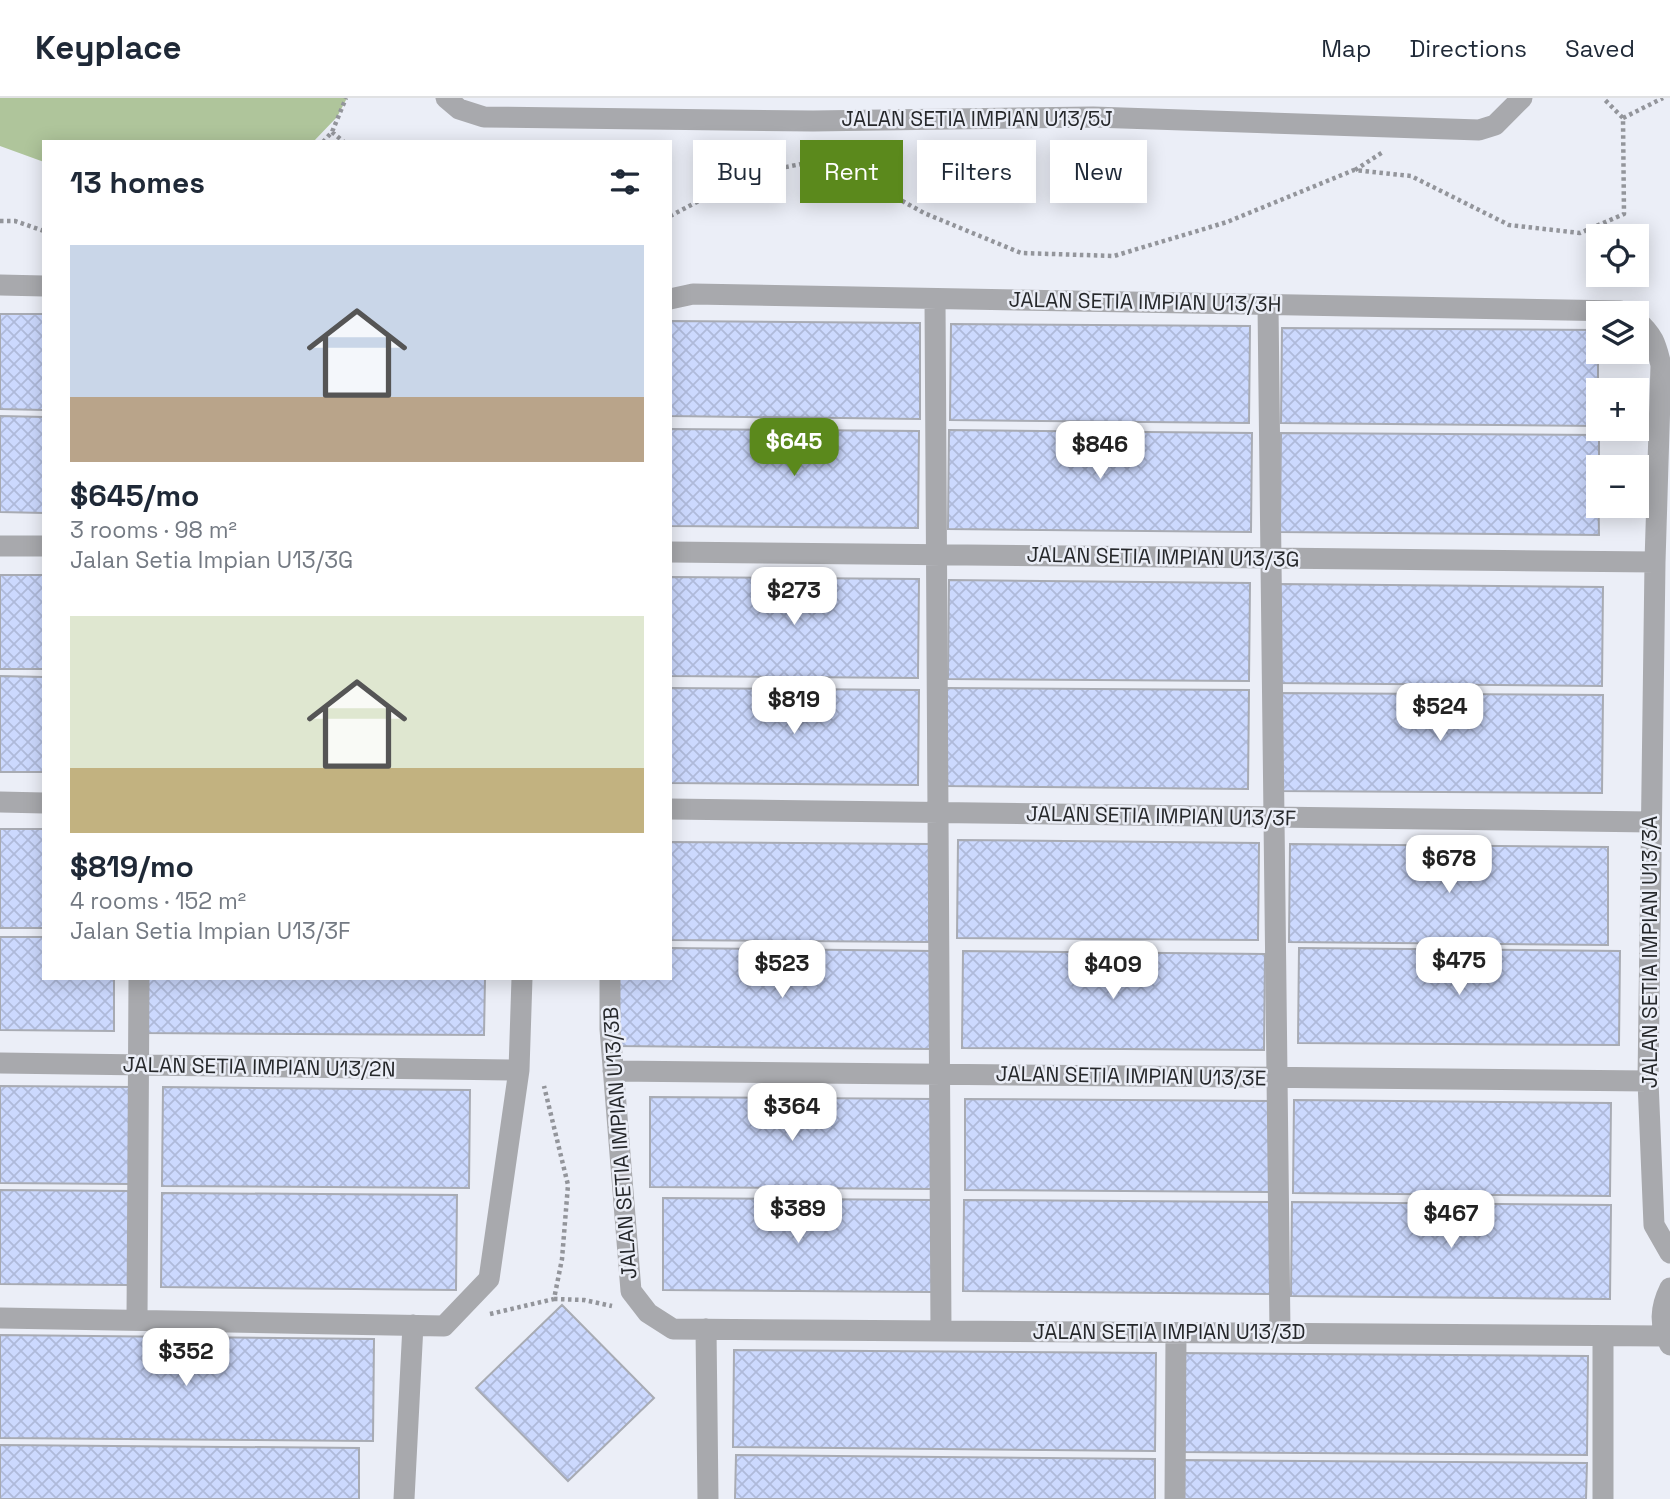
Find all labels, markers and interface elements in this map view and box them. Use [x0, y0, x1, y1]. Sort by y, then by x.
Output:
text: Keyplace [35, 27, 182, 69]
text: Map [1321, 33, 1371, 64]
text: Directions [1409, 33, 1527, 64]
text: Saved [1565, 33, 1635, 64]
street label: JALAN SETIA IMPIAN U13/5J [841, 105, 1113, 132]
chip: Buy [693, 140, 786, 203]
chip: Rent [800, 140, 903, 203]
chip: Filters [917, 140, 1036, 203]
chip: New [1050, 140, 1147, 203]
text: 13 homes [70, 163, 205, 202]
icon: filters [606, 163, 644, 201]
map controls [1586, 224, 1649, 518]
button: locate [1586, 224, 1649, 287]
street label: JALAN SETIA IMPIAN U13/3H [1008, 286, 1282, 317]
icon: home [294, 290, 420, 416]
button: layers [1586, 301, 1649, 364]
button: + [1586, 378, 1649, 441]
pin: $645 [753, 418, 835, 478]
pin: $846 [1059, 422, 1141, 481]
text: $645 [766, 426, 822, 456]
text: $846 [1072, 429, 1128, 459]
button: − [1586, 455, 1649, 518]
text: $645/mo [70, 476, 199, 515]
text: 3 rooms · 98 m² [70, 515, 237, 545]
street label: JALAN SETIA IMPIAN U13/3G [1026, 541, 1300, 572]
text: Jalan Setia Impian U13/3G [70, 545, 353, 575]
pin: $273 [753, 568, 835, 627]
text: $273 [767, 575, 821, 605]
icon: home [294, 661, 420, 787]
pin: $819 [753, 676, 835, 736]
text: $819 [768, 684, 820, 714]
pin: $524 [1399, 684, 1481, 743]
text: $524 [1412, 691, 1468, 721]
street label: JALAN SETIA IMPIAN U13/3F [1026, 800, 1296, 831]
street label: JALAN SETIA IMPIAN U13/3A [1636, 816, 1663, 1088]
pin: $678 [1408, 836, 1490, 895]
text: $678 [1422, 843, 1476, 873]
text: $819/mo [70, 847, 194, 886]
text: 4 rooms · 152 m² [70, 886, 246, 916]
text: Jalan Setia Impian U13/3F [70, 916, 351, 946]
pin: $475 [1418, 937, 1500, 997]
pin: $523 [741, 940, 823, 1000]
pin: $409 [1072, 942, 1154, 1001]
text: $475 [1432, 945, 1486, 975]
text: $523 [754, 948, 810, 978]
text: $409 [1084, 949, 1142, 979]
street label: JALAN SETIA IMPIAN U13/3B [597, 1006, 642, 1280]
street label: JALAN SETIA IMPIAN U13/2N [122, 1051, 396, 1082]
street label: JALAN SETIA IMPIAN U13/3E [995, 1060, 1267, 1091]
pin: $364 [751, 1084, 833, 1143]
text: $364 [764, 1091, 820, 1121]
pin: $389 [757, 1186, 839, 1245]
pin: $467 [1410, 1190, 1492, 1250]
text: $389 [770, 1193, 826, 1223]
text: $467 [1423, 1198, 1479, 1228]
street label: JALAN SETIA IMPIAN U13/3D [1032, 1318, 1306, 1345]
pin: $352 [145, 1328, 227, 1388]
text: $352 [158, 1336, 214, 1366]

